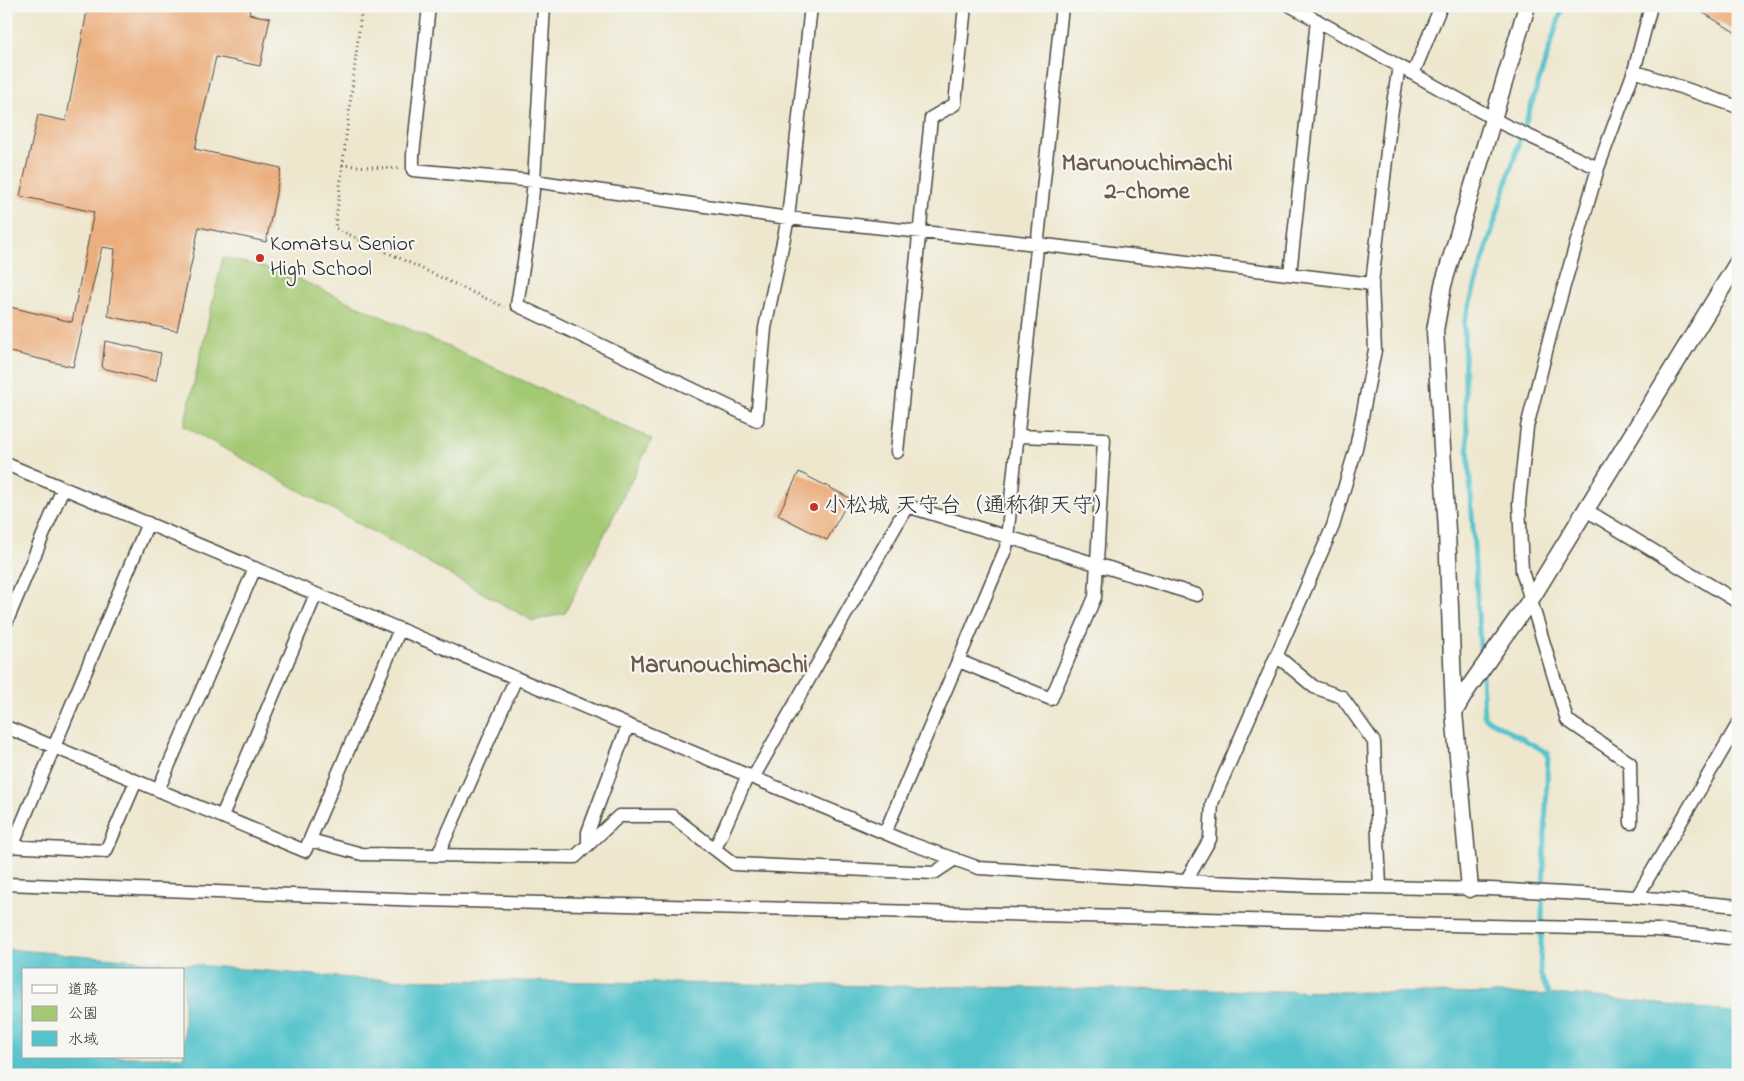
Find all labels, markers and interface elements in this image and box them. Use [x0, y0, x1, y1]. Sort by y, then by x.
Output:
district label: Marunouchimachi 2-chome [1062, 147, 1232, 210]
place label: Komatsu Senior High School [270, 229, 415, 287]
marker: Komatsu Senior High School [254, 252, 266, 264]
place label: 小松城 天守台（通称御天守） [824, 491, 1116, 523]
marker: 小松城 天守台（通称御天守） [808, 501, 820, 513]
district label: Marunouchimachi [630, 648, 808, 684]
legend [22, 968, 185, 1058]
text: 道路 [68, 979, 98, 1001]
text: 公園 [68, 1003, 98, 1025]
text: 水域 [68, 1029, 98, 1051]

